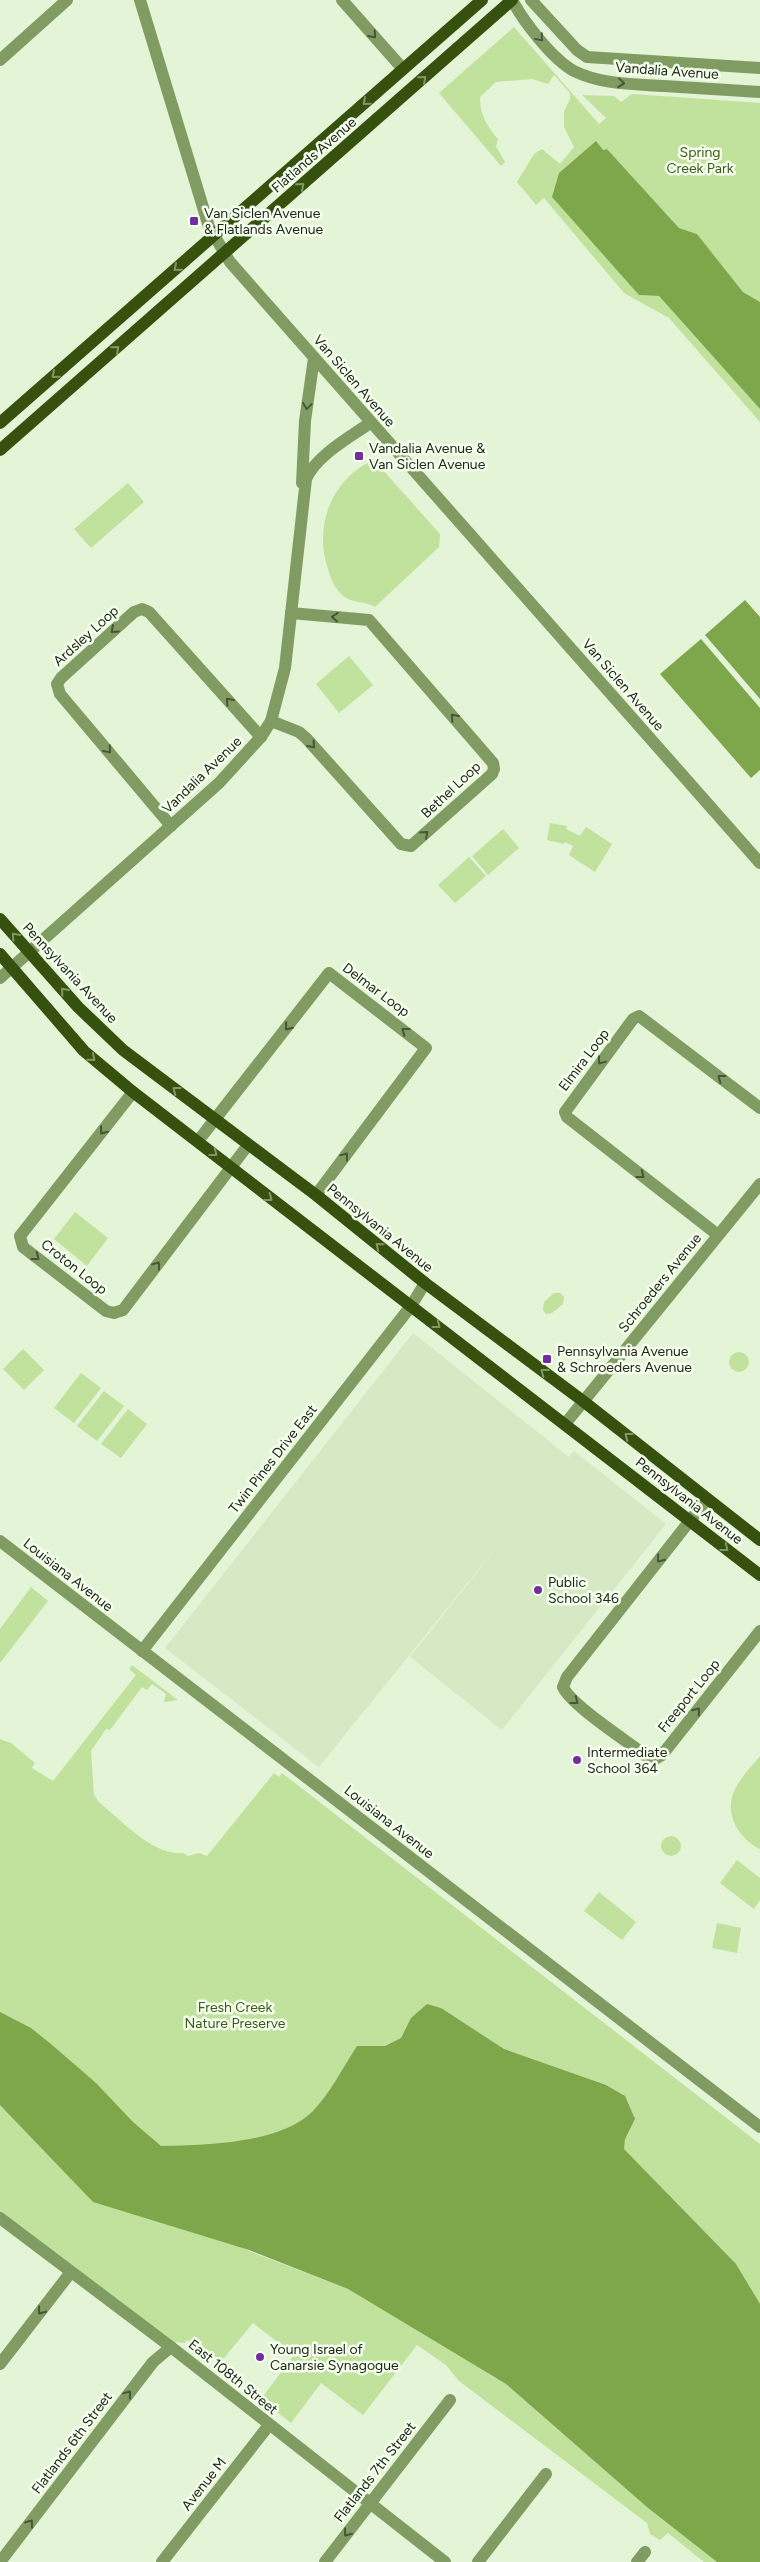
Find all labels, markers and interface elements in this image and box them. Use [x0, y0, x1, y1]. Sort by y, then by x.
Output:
one-way arrow [367, 29, 376, 38]
one-way arrow [534, 33, 543, 42]
street label: Vandalia Avenue [615, 59, 720, 83]
one-way arrow [417, 76, 426, 85]
one-way arrow [617, 77, 625, 88]
one-way arrow [363, 96, 372, 105]
street label: Flatlands Avenue [268, 113, 360, 196]
park label: Spring Creek Park [667, 144, 734, 177]
one-way arrow [295, 183, 304, 192]
place label: Van Siclen Avenue & Flatlands Avenue [204, 205, 324, 238]
marker: Van Siclen Avenue & Flatlands Avenue [188, 215, 200, 227]
one-way arrow [174, 262, 183, 271]
street label: Van Siclen Avenue [309, 332, 399, 431]
one-way arrow [110, 346, 119, 355]
one-way arrow [52, 369, 61, 378]
one-way arrow [302, 403, 313, 411]
place label: Vandalia Avenue & Van Siclen Avenue [369, 440, 486, 473]
marker: Vandalia Avenue & Van Siclen Avenue [353, 450, 365, 462]
street label: Ardsley Loop [50, 602, 122, 670]
one-way arrow [331, 612, 339, 623]
one-way arrow [111, 624, 120, 633]
street label: Van Siclen Avenue [578, 636, 668, 735]
one-way arrow [226, 697, 235, 706]
one-way arrow [451, 714, 459, 723]
street label: Vandalia Avenue [159, 733, 245, 817]
one-way arrow [306, 740, 315, 749]
one-way arrow [102, 744, 110, 753]
street label: Bethel Loop [418, 758, 484, 822]
one-way arrow [419, 831, 428, 840]
street label: Pennsylvania Avenue [19, 919, 121, 1027]
one-way arrow [11, 933, 20, 942]
street label: Delmar Loop [339, 959, 413, 1021]
one-way arrow [61, 988, 70, 997]
one-way arrow [284, 1021, 293, 1030]
street label: Elmira Loop [555, 1025, 613, 1095]
one-way arrow [401, 1028, 411, 1037]
one-way arrow [87, 1052, 96, 1061]
one-way arrow [599, 1055, 607, 1064]
one-way arrow [717, 1075, 727, 1084]
one-way arrow [173, 1088, 182, 1096]
one-way arrow [100, 1125, 109, 1134]
one-way arrow [208, 1147, 218, 1156]
one-way arrow [339, 1152, 348, 1162]
one-way arrow [635, 1170, 644, 1178]
street label: Pennsylvania Avenue [324, 1180, 437, 1276]
one-way arrow [263, 1192, 273, 1201]
street label: Schroeders Avenue [615, 1230, 705, 1336]
street label: Croton Loop [37, 1236, 111, 1298]
one-way arrow [376, 1243, 385, 1251]
one-way arrow [30, 1251, 40, 1260]
one-way arrow [151, 1261, 160, 1271]
one-way arrow [431, 1320, 440, 1328]
place label: Pennsylvania Avenue & Schroeders Avenue [557, 1343, 692, 1376]
marker: Pennsylvania Avenue & Schroeders Avenue [541, 1353, 553, 1365]
one-way arrow [540, 1369, 550, 1378]
street label: Twin Pines Drive East [225, 1401, 321, 1517]
one-way arrow [624, 1433, 633, 1442]
street label: Pennsylvania Avenue [632, 1454, 746, 1548]
street label: Louisiana Avenue [20, 1535, 117, 1616]
one-way arrow [719, 1542, 728, 1550]
one-way arrow [657, 1553, 666, 1563]
place label: Public School 346 [548, 1574, 619, 1607]
marker: Public School 346 [532, 1584, 544, 1596]
street label: Freeport Loop [654, 1656, 724, 1736]
one-way arrow [570, 1696, 579, 1705]
one-way arrow [691, 1708, 699, 1717]
place label: Intermediate School 364 [587, 1744, 668, 1777]
marker: Intermediate School 364 [571, 1754, 583, 1766]
street label: Louisiana Avenue [341, 1782, 438, 1863]
park label: Fresh Creek Nature Preserve [185, 1999, 286, 2032]
one-way arrow [38, 2305, 47, 2315]
street label: East 108th Street [185, 2336, 281, 2418]
place label: Young Israel of Canarsie Synagogue [270, 2341, 399, 2374]
marker: Young Israel of Canarsie Synagogue [254, 2351, 266, 2363]
street label: Flatlands 6th Street [28, 2389, 116, 2497]
one-way arrow [123, 2391, 131, 2400]
street label: Flatlands 7th Street [331, 2418, 419, 2526]
street label: Avenue M [178, 2454, 230, 2514]
one-way arrow [24, 2520, 32, 2529]
one-way arrow [344, 2527, 353, 2537]

